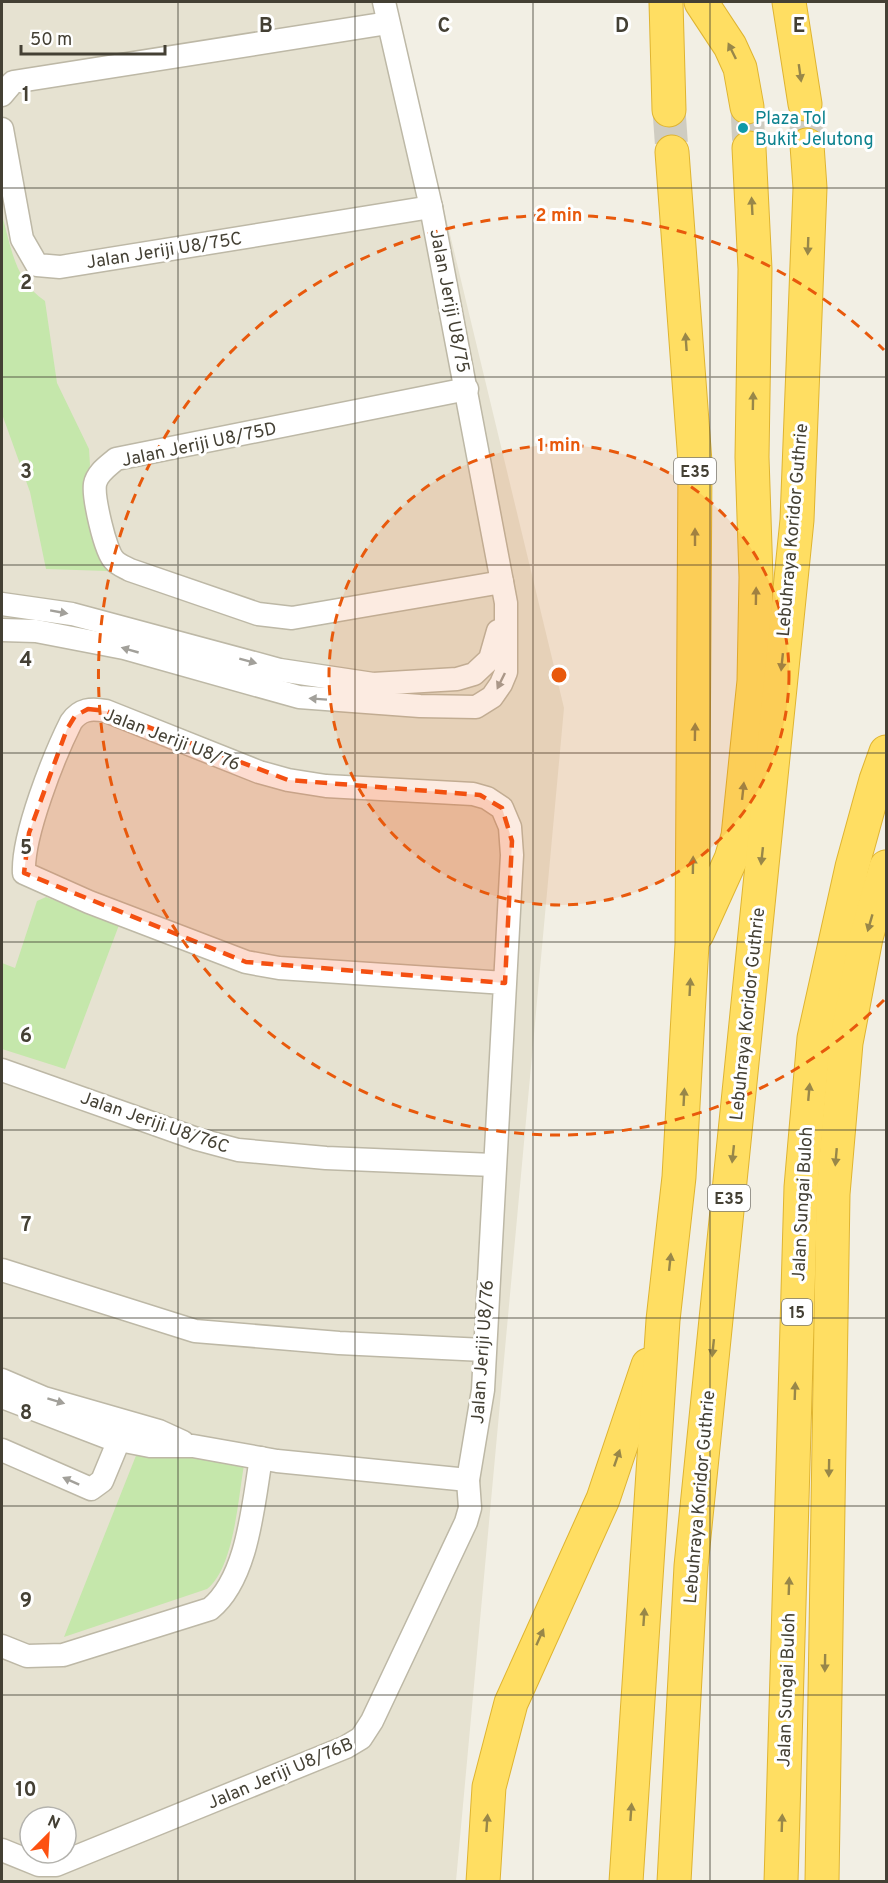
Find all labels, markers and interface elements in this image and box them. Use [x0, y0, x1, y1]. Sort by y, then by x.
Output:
text: B [259, 14, 273, 40]
text: C [438, 14, 450, 40]
text: D [615, 14, 629, 40]
text: E [793, 14, 805, 40]
scale bar [21, 18, 165, 56]
text: 50 m [30, 29, 72, 52]
one-way arrow [727, 42, 737, 59]
one-way arrow [796, 64, 805, 83]
text: 1 [22, 83, 30, 109]
place label: Plaza Tol Bukit Jelutong [755, 108, 874, 152]
marker: Plaza Tol Bukit Jelutong [736, 121, 750, 135]
one-way arrow [747, 197, 757, 216]
text: 2 min [535, 205, 583, 228]
street label: Jalan Jeriji U8/75C [85, 228, 244, 275]
street label: Jalan Jeriji U8/75 [423, 228, 474, 375]
one-way arrow [803, 236, 813, 255]
text: 2 [20, 271, 32, 297]
one-way arrow [682, 333, 691, 352]
one-way arrow [748, 392, 757, 411]
street label: Jalan Jeriji U8/75D [120, 418, 279, 473]
street label: Lebuhraya Koridor Guthrie [773, 423, 814, 638]
text: 1 min [537, 435, 581, 458]
road number: E35 [674, 458, 716, 484]
text: 3 [20, 460, 32, 486]
one-way arrow [690, 527, 700, 546]
one-way arrow [751, 587, 760, 606]
one-way arrow [50, 608, 69, 617]
one-way arrow [121, 645, 139, 654]
text: 4 [20, 648, 32, 674]
one-way arrow [777, 652, 786, 671]
one-way arrow [239, 657, 257, 667]
centre of rings [549, 665, 569, 685]
one-way arrow [497, 673, 506, 690]
one-way arrow [309, 694, 328, 704]
street label: Jalan Jeriji U8/76 [100, 704, 243, 777]
one-way arrow [690, 722, 700, 741]
one-way arrow [738, 781, 747, 800]
text: 5 [20, 836, 32, 862]
one-way arrow [757, 846, 767, 865]
one-way arrow [688, 855, 698, 874]
street label: Lebuhraya Koridor Guthrie [726, 907, 771, 1122]
one-way arrow [865, 914, 874, 932]
one-way arrow [685, 978, 694, 997]
text: 6 [20, 1024, 32, 1050]
one-way arrow [804, 1082, 814, 1101]
street label: Jalan Jeriji U8/76C [77, 1087, 232, 1160]
one-way arrow [679, 1088, 688, 1107]
street label: Jalan Sungai Buloh [788, 1126, 819, 1282]
one-way arrow [728, 1145, 738, 1164]
one-way arrow [831, 1148, 841, 1167]
road number: E35 [708, 1185, 750, 1211]
text: 7 [21, 1213, 31, 1239]
one-way arrow [665, 1253, 675, 1272]
street label: Jalan Jeriji U8/76 [467, 1279, 500, 1425]
road number: 15 [782, 1299, 812, 1325]
one-way arrow [708, 1339, 718, 1358]
one-way arrow [790, 1382, 799, 1401]
street label: Lebuhraya Koridor Guthrie [680, 1390, 721, 1605]
one-way arrow [47, 1397, 65, 1406]
text: 8 [20, 1401, 32, 1427]
one-way arrow [613, 1449, 622, 1467]
one-way arrow [824, 1458, 833, 1477]
one-way arrow [63, 1477, 80, 1486]
one-way arrow [784, 1577, 794, 1596]
text: 9 [20, 1589, 32, 1615]
one-way arrow [639, 1608, 648, 1627]
street label: Jalan Sungai Buloh [773, 1612, 802, 1768]
one-way arrow [536, 1629, 545, 1646]
one-way arrow [821, 1653, 830, 1672]
street label: Jalan Jeriji U8/76B [204, 1733, 357, 1815]
text: 10 [15, 1778, 37, 1804]
one-way arrow [626, 1802, 636, 1821]
north arrow [18, 1805, 78, 1865]
text: N [44, 1812, 63, 1835]
one-way arrow [483, 1814, 492, 1833]
one-way arrow [778, 1814, 787, 1833]

